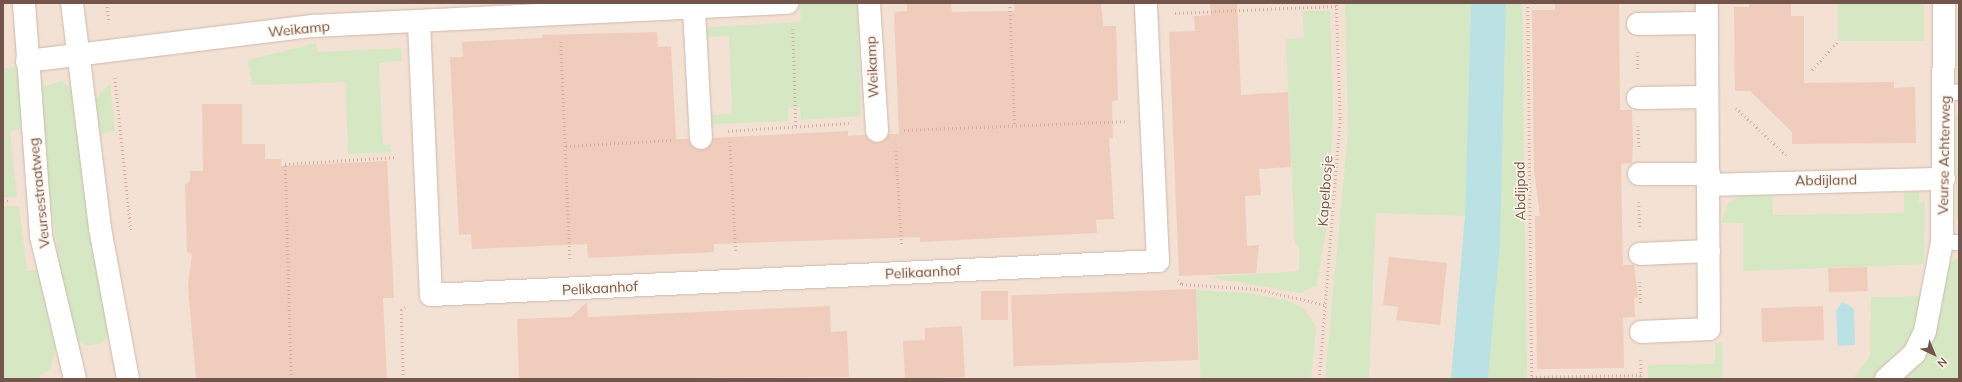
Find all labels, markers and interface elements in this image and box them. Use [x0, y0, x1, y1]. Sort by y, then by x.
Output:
street label: Weikamp [267, 17, 331, 41]
street label: Weikamp [862, 36, 882, 98]
street label: Veurse Achterweg [1935, 95, 1953, 215]
street label: Veursestraatweg [25, 137, 53, 249]
street label: Kapelbosje [1314, 155, 1336, 227]
street label: Abdijpad [1511, 161, 1529, 221]
street label: Abdijland [1795, 171, 1857, 189]
street label: Pelikaanhof [885, 262, 961, 282]
street label: Pelikaanhof [562, 278, 638, 298]
north arrow [1914, 334, 1954, 374]
text: N [1934, 355, 1950, 371]

